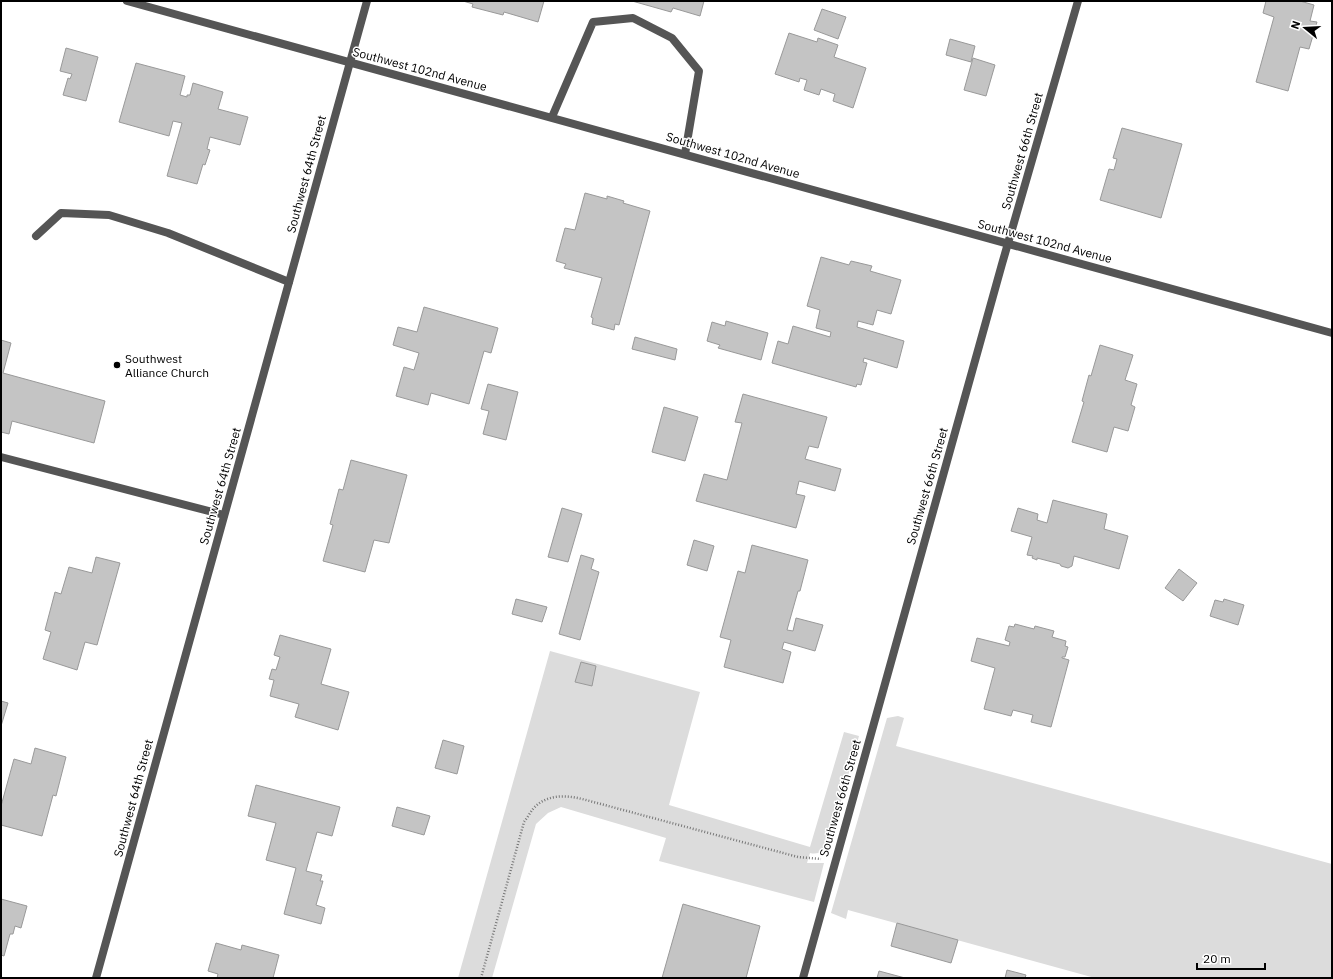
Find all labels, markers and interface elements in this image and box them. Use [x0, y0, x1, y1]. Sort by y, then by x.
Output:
north arrow [1285, 8, 1325, 48]
text: N [1288, 19, 1303, 31]
street label: Southwest 102nd Avenue [351, 44, 489, 94]
street label: Southwest 66th Street [998, 91, 1046, 211]
street label: Southwest 64th Street [283, 114, 329, 234]
street label: Southwest 102nd Avenue [664, 129, 802, 181]
street label: Southwest 102nd Avenue [976, 216, 1114, 266]
place label: Southwest Alliance Church [125, 351, 209, 380]
marker: Southwest Alliance Church [112, 360, 122, 370]
street label: Southwest 64th Street [196, 426, 244, 546]
street label: Southwest 66th Street [903, 426, 951, 546]
street label: Southwest 64th Street [110, 738, 156, 858]
street label: Southwest 66th Street [816, 738, 864, 858]
scale bar [1197, 945, 1265, 971]
text: 20 m [1203, 951, 1231, 966]

